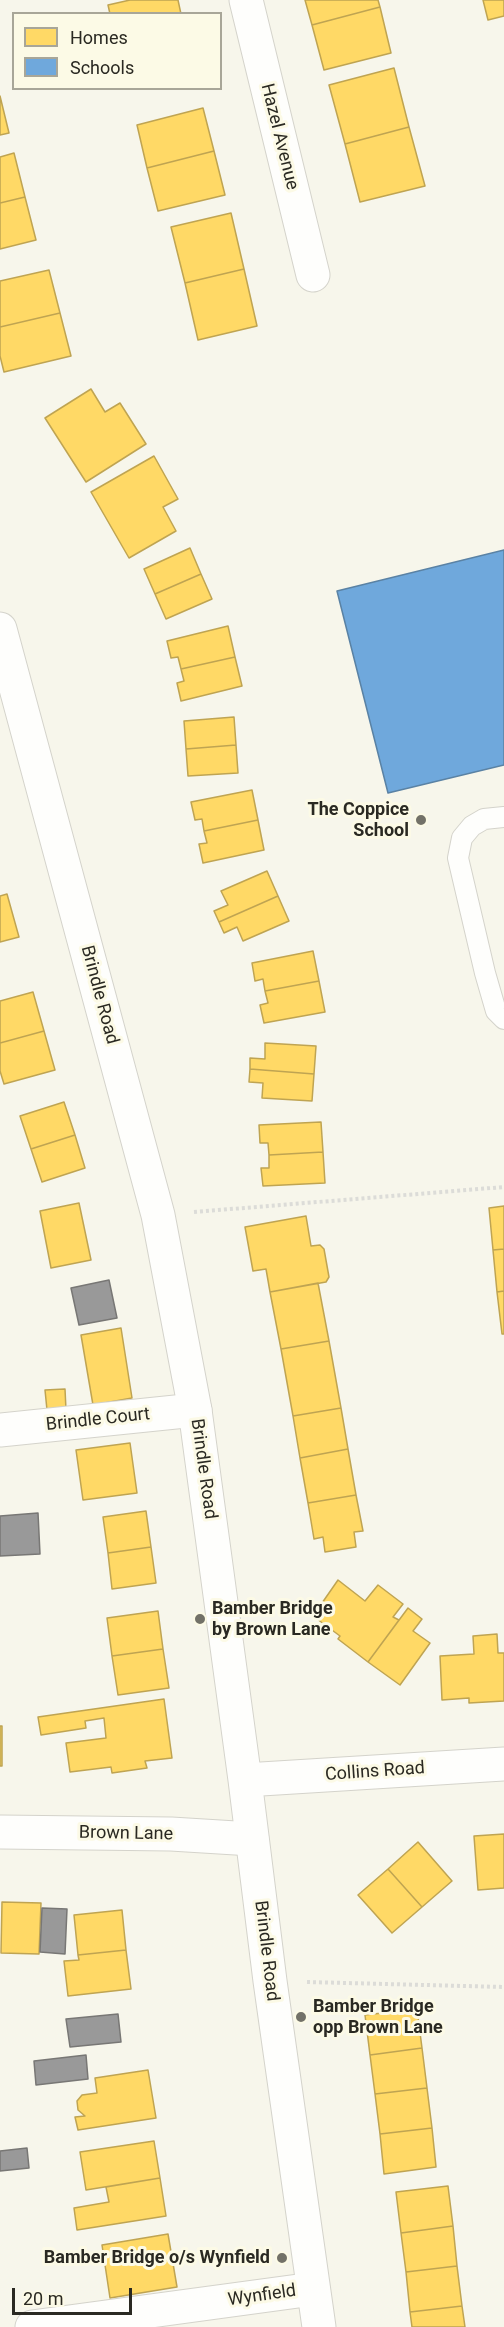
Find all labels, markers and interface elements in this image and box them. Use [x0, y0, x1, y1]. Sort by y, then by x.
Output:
legend [12, 12, 222, 90]
text: Homes [70, 27, 128, 48]
text: Schools [70, 57, 134, 78]
street label: Hazel Avenue [255, 82, 303, 192]
place label: The Coppice School [308, 799, 409, 842]
marker: The Coppice School [414, 813, 428, 827]
street label: Brindle Road [75, 943, 123, 1047]
street label: Brindle Court [45, 1404, 151, 1436]
street label: Brindle Road [185, 1417, 221, 1521]
place label: Bamber Bridge by Brown Lane [212, 1598, 333, 1640]
marker: Bamber Bridge by Brown Lane [193, 1612, 207, 1626]
street label: Collins Road [324, 1758, 426, 1786]
street label: Brown Lane [79, 1822, 173, 1846]
street label: Brindle Road [249, 1899, 283, 2003]
place label: Bamber Bridge opp Brown Lane [313, 1996, 443, 2038]
marker: Bamber Bridge opp Brown Lane [294, 2010, 308, 2024]
place label: Bamber Bridge o/s Wynfield [44, 2247, 270, 2269]
marker: Bamber Bridge o/s Wynfield [275, 2251, 289, 2265]
scale bar [15, 2276, 135, 2314]
street label: Wynfield [227, 2281, 297, 2311]
text: 20 m [23, 2288, 63, 2309]

